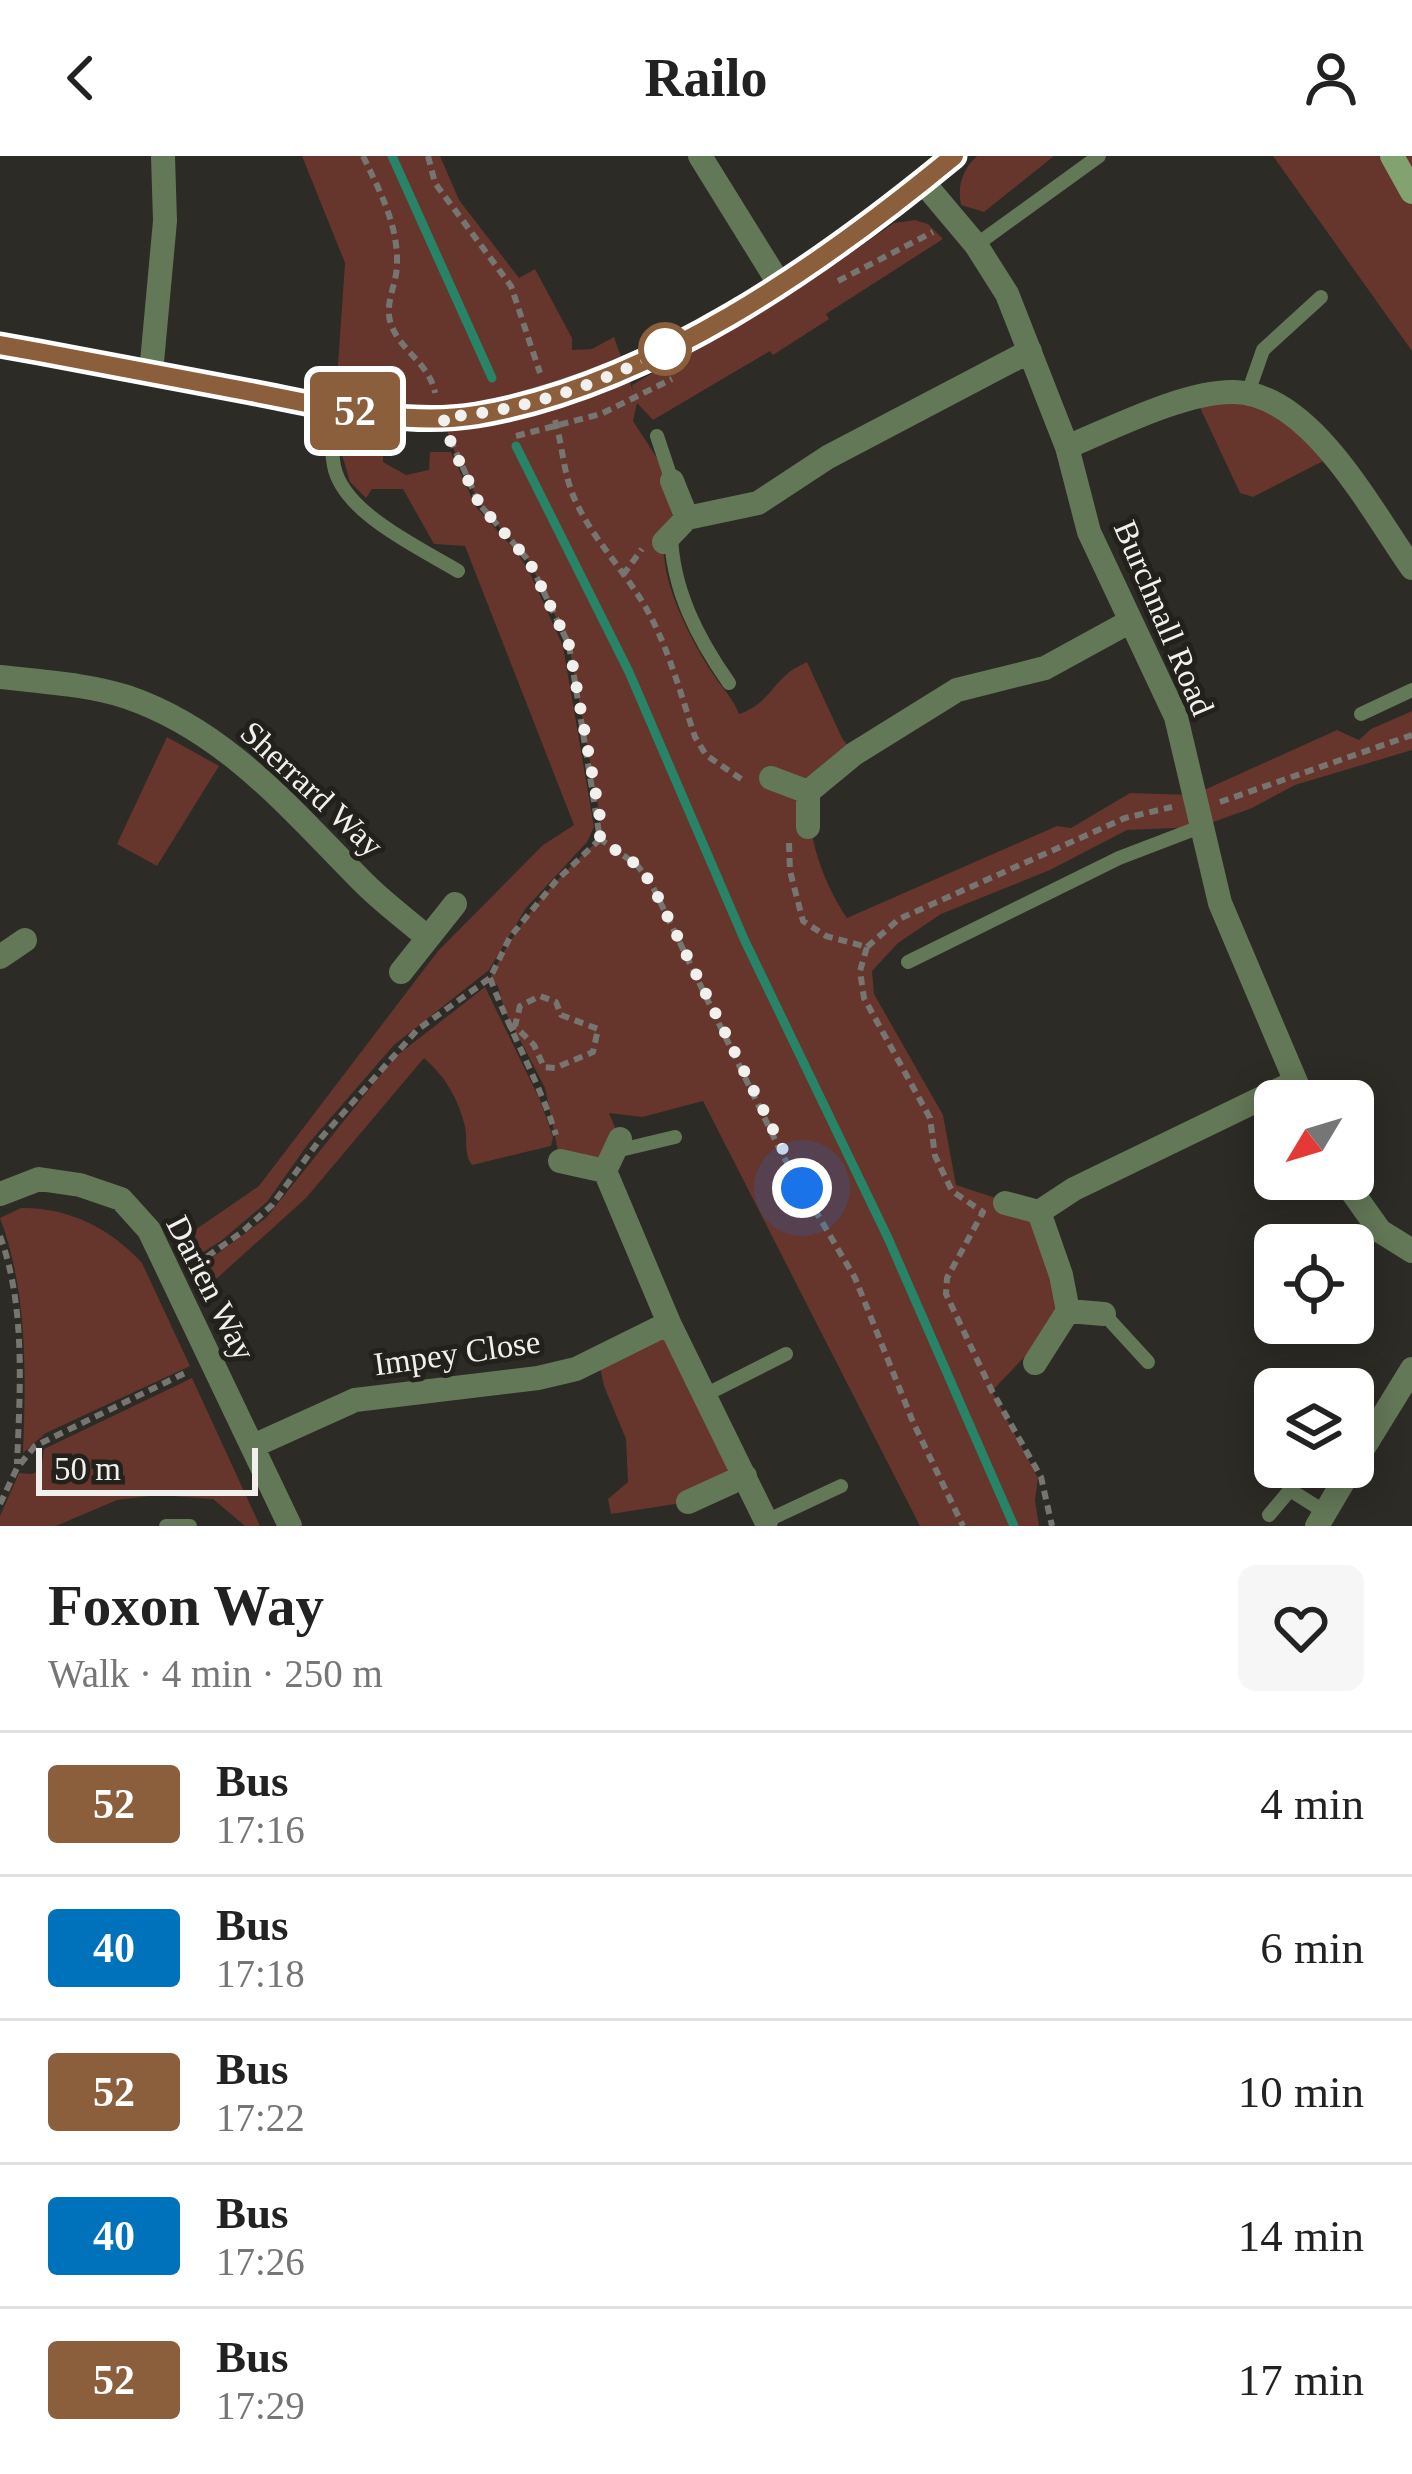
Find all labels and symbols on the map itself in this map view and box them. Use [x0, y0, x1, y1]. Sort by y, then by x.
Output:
unlabelled marker [640, 324, 690, 374]
line badge: 52 [301, 372, 409, 450]
street label: Burchnall Road [1107, 515, 1221, 721]
street label: Sherrard Way [234, 714, 391, 864]
north arrow [1254, 1080, 1374, 1200]
your location [772, 1158, 832, 1218]
street label: Darien Way [159, 1210, 263, 1367]
street label: Impey Close [371, 1324, 543, 1382]
scale bar [36, 1442, 258, 1495]

